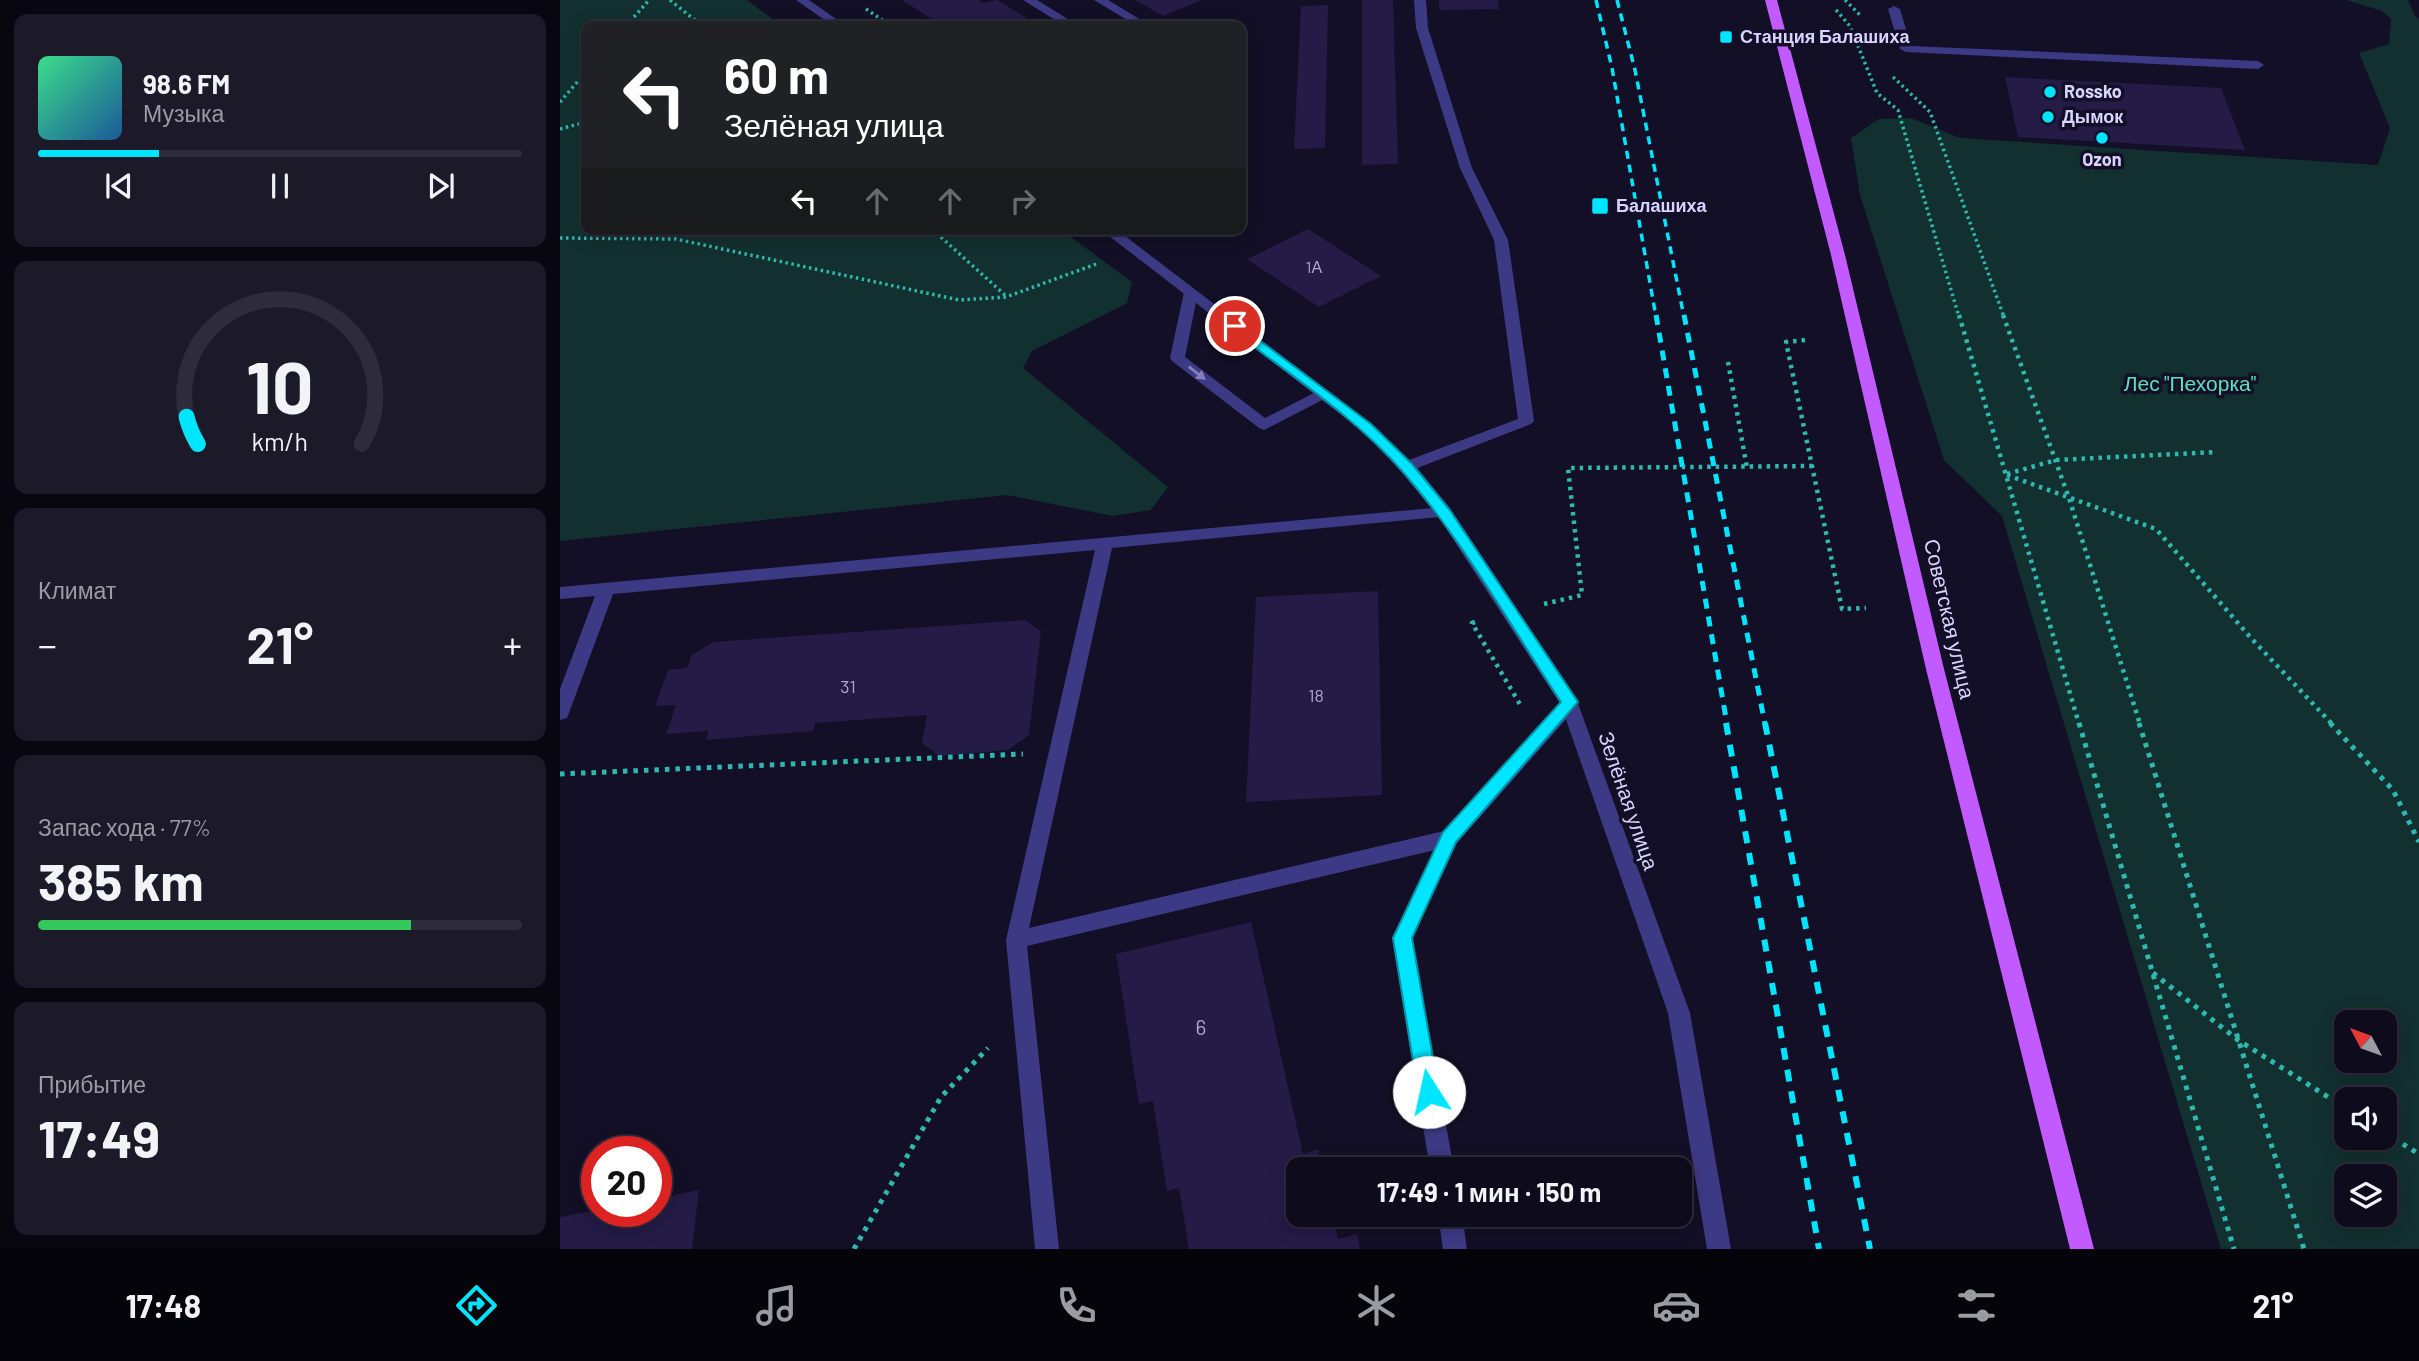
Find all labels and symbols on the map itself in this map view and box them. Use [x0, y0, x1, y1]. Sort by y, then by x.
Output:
place label: Станция Балашиха [1740, 25, 1910, 47]
marker: Станция Балашиха [1718, 29, 1734, 45]
place label: Rossko [2064, 80, 2122, 102]
marker: Rossko [2042, 84, 2058, 100]
place label: Дымок [2062, 105, 2124, 127]
marker: Дымок [2040, 109, 2056, 125]
marker: Ozon [2094, 130, 2110, 146]
place label: Ozon [2082, 148, 2122, 170]
place label: Балашиха [1616, 194, 1707, 216]
marker: Балашиха [1590, 196, 1610, 216]
house number: 1А [1306, 257, 1322, 276]
pin [1205, 296, 1265, 356]
one-way arrow [1188, 366, 1206, 381]
park label: Лес "Пехорка" [2124, 370, 2256, 395]
street label: Советская улица [1920, 536, 1981, 701]
house number: 31 [840, 675, 856, 697]
house number: 18 [1308, 684, 1324, 706]
street label: Зелёная улица [1594, 728, 1665, 873]
north arrow [2334, 1010, 2398, 1073]
house number: 6 [1196, 1014, 1206, 1039]
position arrow [1392, 1055, 1466, 1129]
speed limit sign: 20 [581, 1136, 672, 1227]

